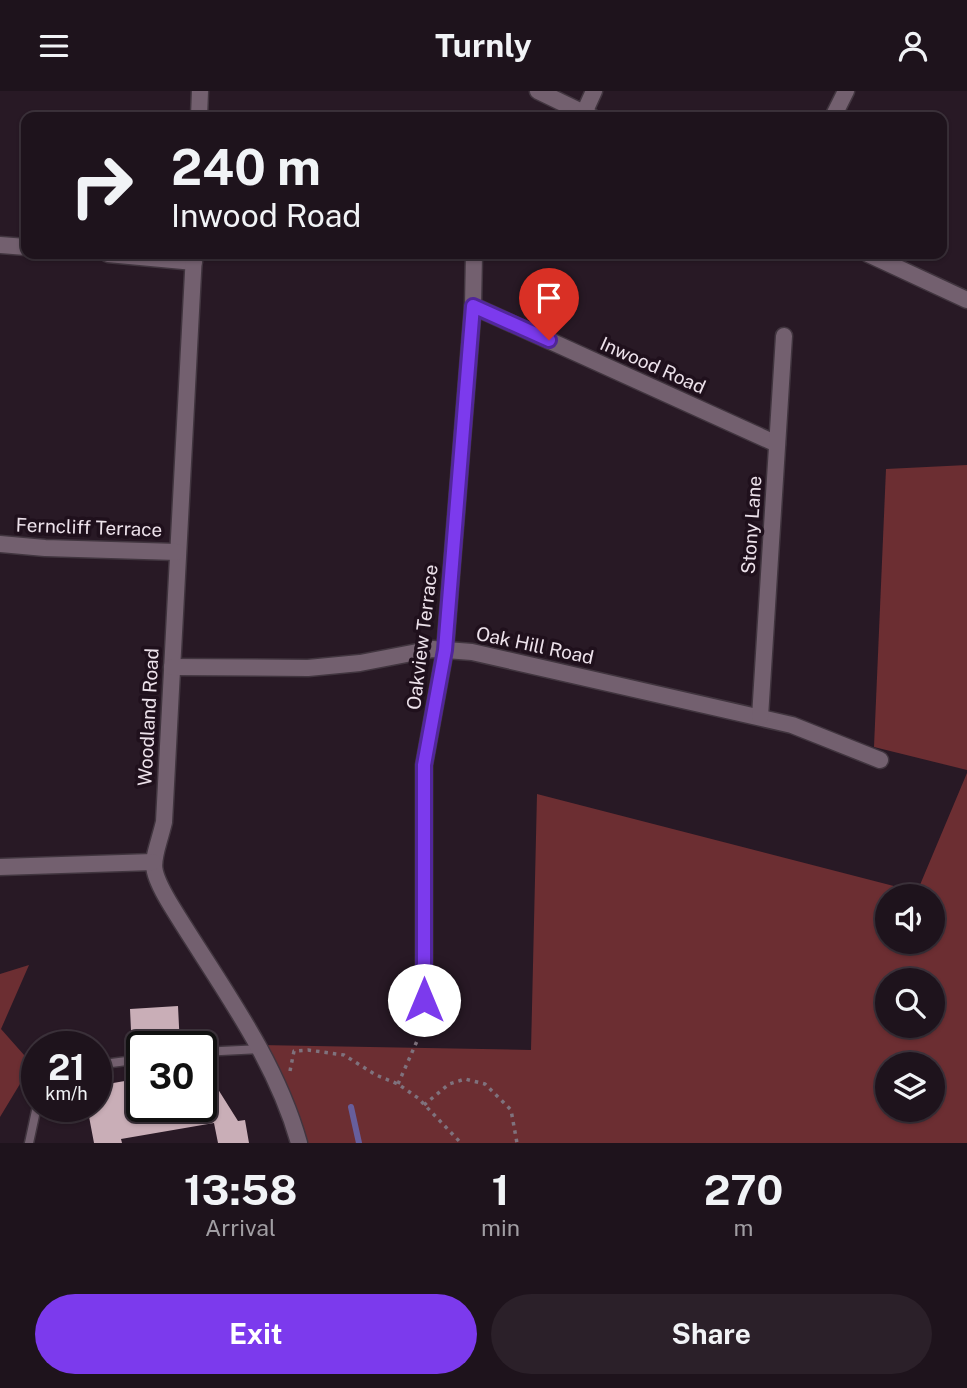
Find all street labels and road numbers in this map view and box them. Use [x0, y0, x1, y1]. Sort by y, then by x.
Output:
street label: Inwood Road [597, 332, 709, 398]
street label: Stony Lane [737, 475, 765, 575]
street label: Ferncliff Terrace [15, 513, 163, 541]
street label: Oakview Terrace [402, 563, 442, 711]
street label: Oak Hill Road [474, 622, 596, 668]
street label: Woodland Road [133, 647, 163, 787]

